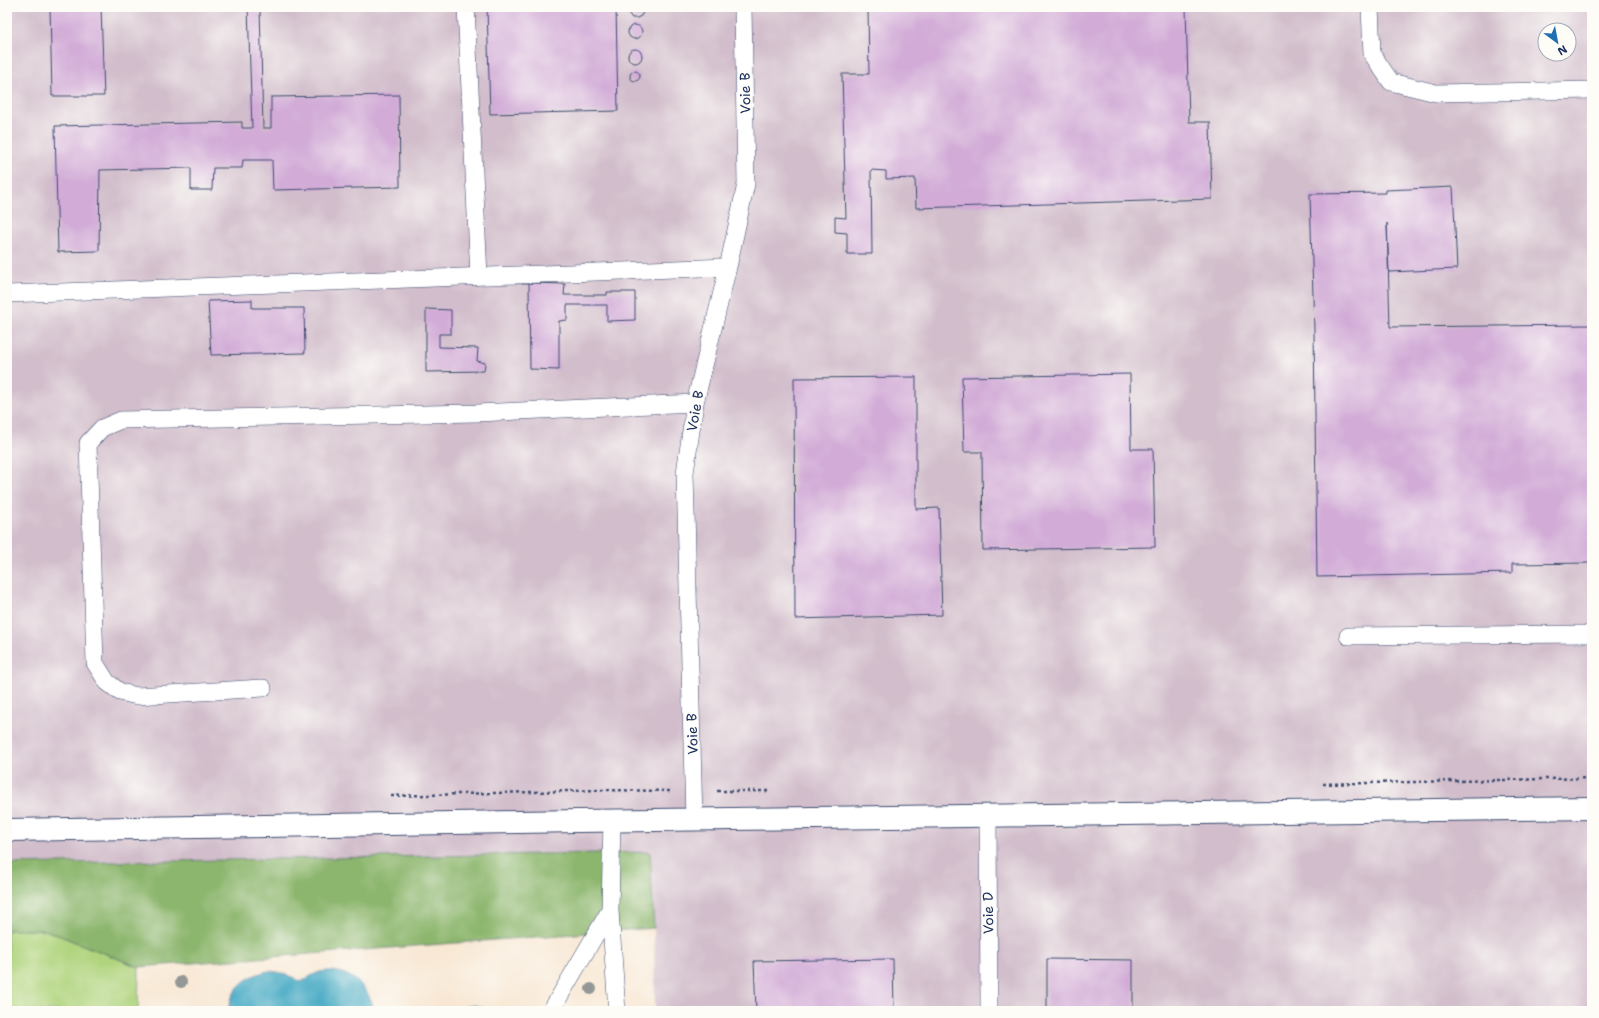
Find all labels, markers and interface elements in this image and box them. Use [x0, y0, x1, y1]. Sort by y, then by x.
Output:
north arrow [1537, 22, 1577, 62]
text: N [1554, 41, 1570, 59]
street label: Voie B [736, 72, 754, 114]
street label: Voie B [683, 389, 707, 433]
street label: Voie B [682, 713, 702, 755]
street label: Voie D [979, 892, 997, 934]

